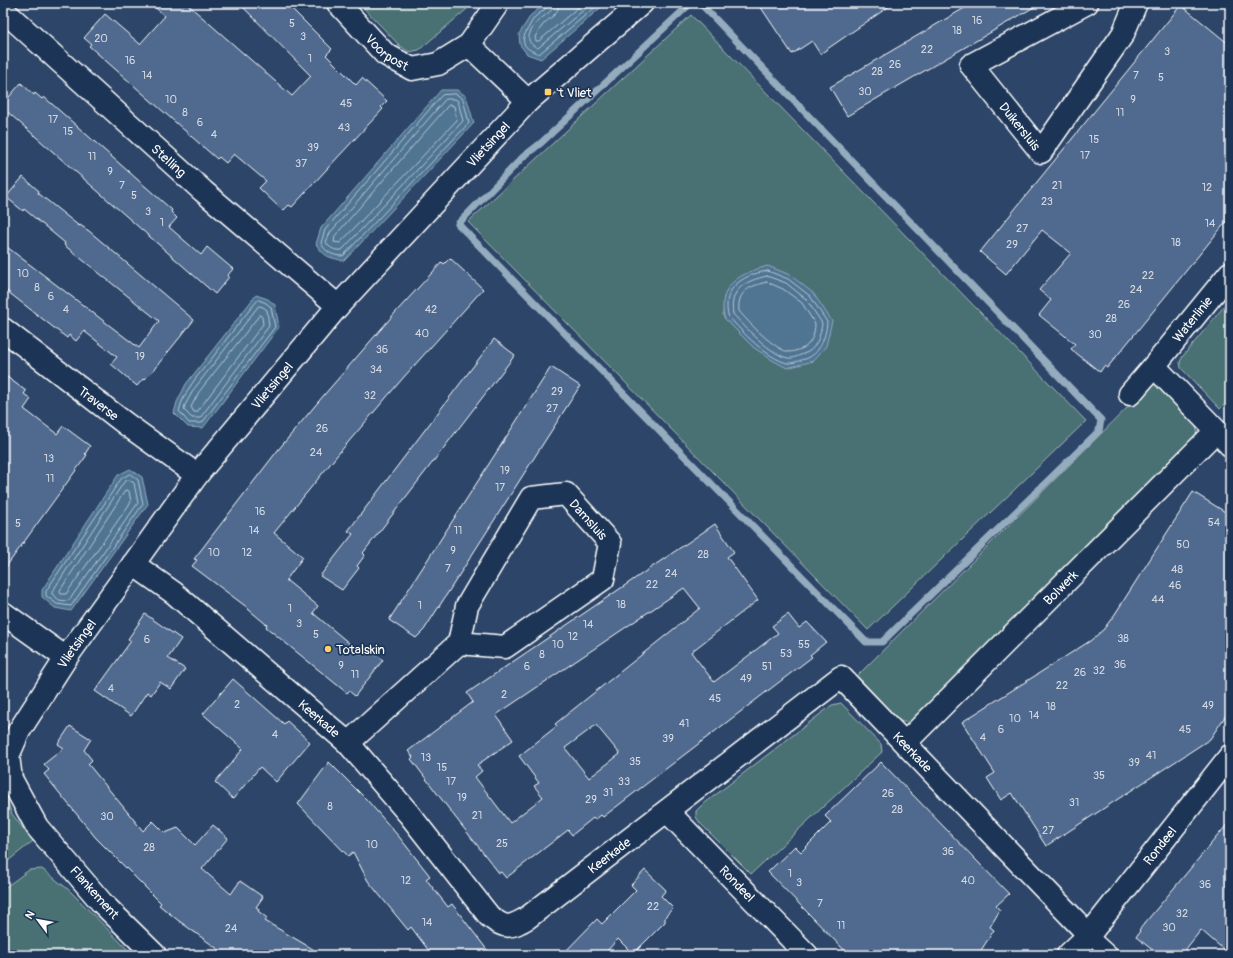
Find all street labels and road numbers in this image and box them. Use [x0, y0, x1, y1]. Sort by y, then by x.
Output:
street label: Voorpost [362, 31, 412, 75]
street label: Duikersluis [995, 100, 1044, 154]
street label: Vlietsingel [464, 119, 514, 171]
street label: Stelling [148, 141, 190, 181]
street label: Waterlinie [1169, 293, 1216, 346]
street label: Vlietsingel [248, 359, 297, 413]
street label: Traverse [75, 383, 122, 425]
street label: Damsluis [566, 496, 610, 544]
street label: Bolwerk [1040, 567, 1082, 609]
street label: Vlietsingel [55, 617, 100, 672]
street label: Keerkade [295, 697, 343, 742]
street label: Keerkade [889, 729, 935, 776]
street label: Rondeel [1140, 824, 1180, 868]
street label: Keerkade [585, 834, 635, 877]
street label: Flankement [66, 863, 123, 923]
street label: Rondeel [716, 863, 758, 906]

